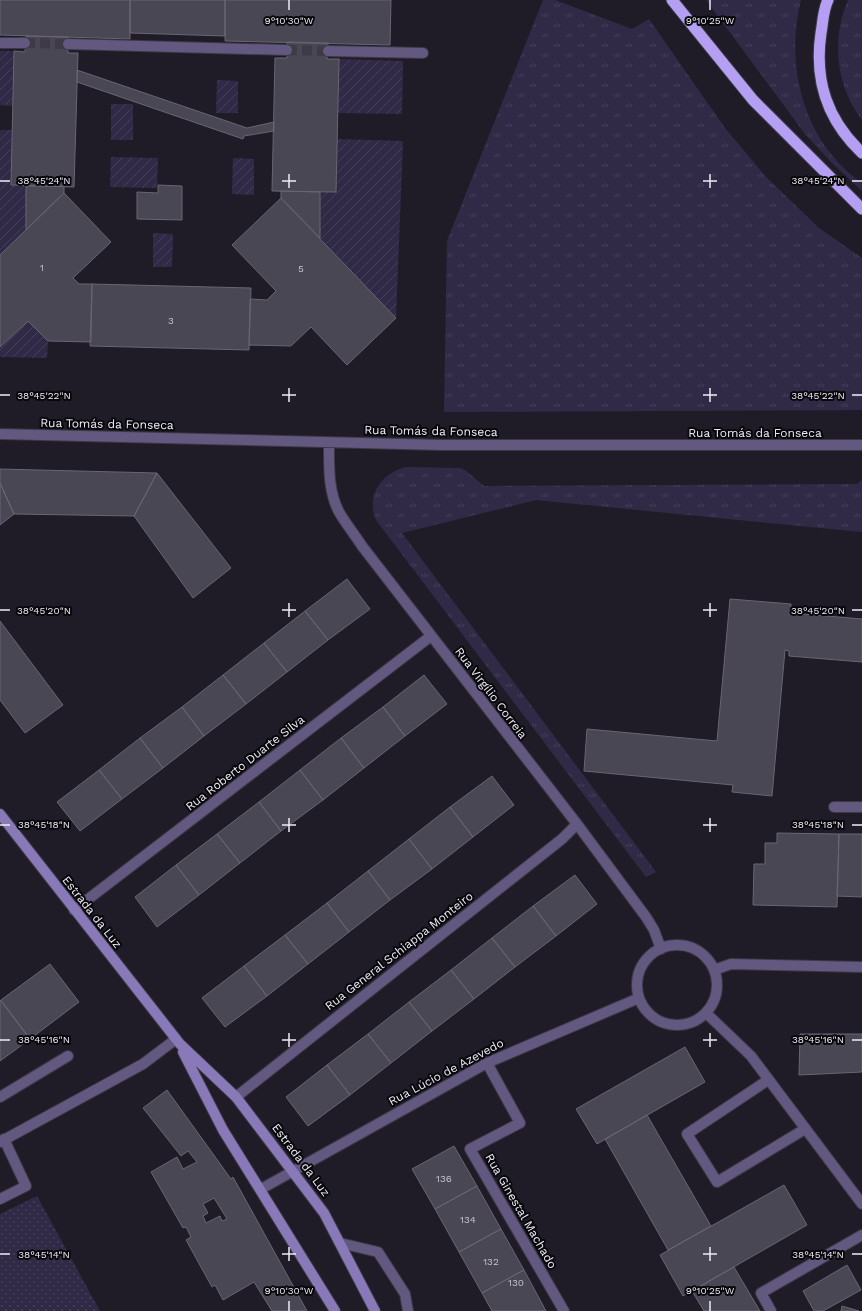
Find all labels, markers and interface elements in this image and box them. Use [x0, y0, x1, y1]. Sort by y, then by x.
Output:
text: 9°10'30"W [265, 15, 314, 26]
text: 9°10'25"W [686, 15, 735, 26]
text: 38°45'24"N [17, 175, 71, 186]
text: 38°45'24"N [791, 175, 845, 186]
house number: 1 [40, 262, 44, 273]
house number: 5 [298, 263, 304, 274]
house number: 3 [168, 315, 174, 326]
text: 38°45'22"N [17, 390, 71, 401]
text: 38°45'22"N [791, 390, 845, 401]
street label: Rua Tomás da Fonseca [40, 416, 174, 432]
street label: Rua Tomás da Fonseca [364, 423, 498, 439]
street label: Rua Tomás da Fonseca [688, 426, 822, 440]
text: 38°45'20"N [17, 605, 71, 616]
text: 38°45'20"N [791, 605, 845, 616]
street label: Rua Virgílio Correia [452, 645, 530, 742]
street label: Rua Roberto Duarte Silva [183, 712, 307, 814]
text: 38°45'18"N [18, 819, 70, 830]
text: 38°45'18"N [792, 819, 844, 830]
street label: Estrada da Luz [60, 873, 124, 951]
street label: Rua General Schiappa Monteiro [322, 889, 476, 1013]
text: 38°45'16"N [18, 1034, 70, 1045]
text: 38°45'16"N [792, 1034, 844, 1045]
street label: Rua Lúcio de Azevedo [386, 1036, 506, 1108]
street label: Estrada da Luz [269, 1121, 333, 1199]
street label: Rua Ginestal Machado [482, 1151, 560, 1271]
house number: 136 [436, 1173, 452, 1184]
house number: 134 [460, 1214, 476, 1225]
text: 38°45'14"N [18, 1249, 70, 1260]
text: 38°45'14"N [792, 1249, 844, 1260]
house number: 132 [483, 1256, 499, 1267]
house number: 130 [508, 1277, 524, 1288]
text: 9°10'30"W [265, 1285, 314, 1296]
text: 9°10'25"W [686, 1285, 735, 1296]

